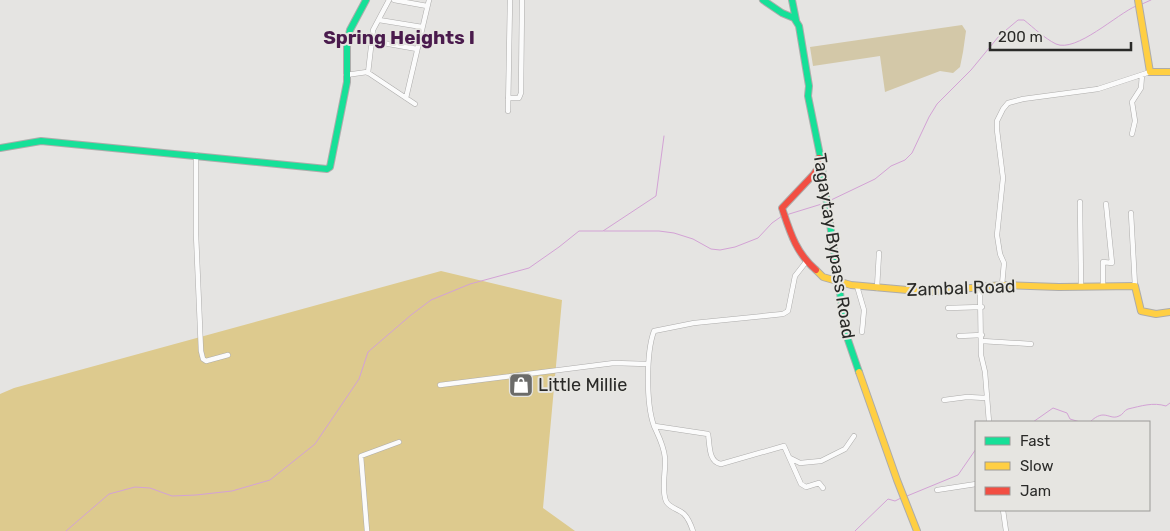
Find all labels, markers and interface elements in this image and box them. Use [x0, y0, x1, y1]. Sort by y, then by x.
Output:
scale bar [990, 20, 1131, 52]
district label: Spring Heights I [323, 26, 475, 49]
text: 200 m [998, 28, 1043, 46]
street label: Tagaytay Bypass Road [808, 152, 860, 340]
street label: Zambal Road [906, 275, 1016, 301]
shop icon: Little Millie [508, 372, 534, 398]
place label: Little Millie [538, 374, 627, 396]
legend [975, 421, 1150, 511]
text: Fast [1020, 432, 1050, 450]
text: Slow [1020, 457, 1053, 475]
text: Jam [1020, 482, 1051, 500]

